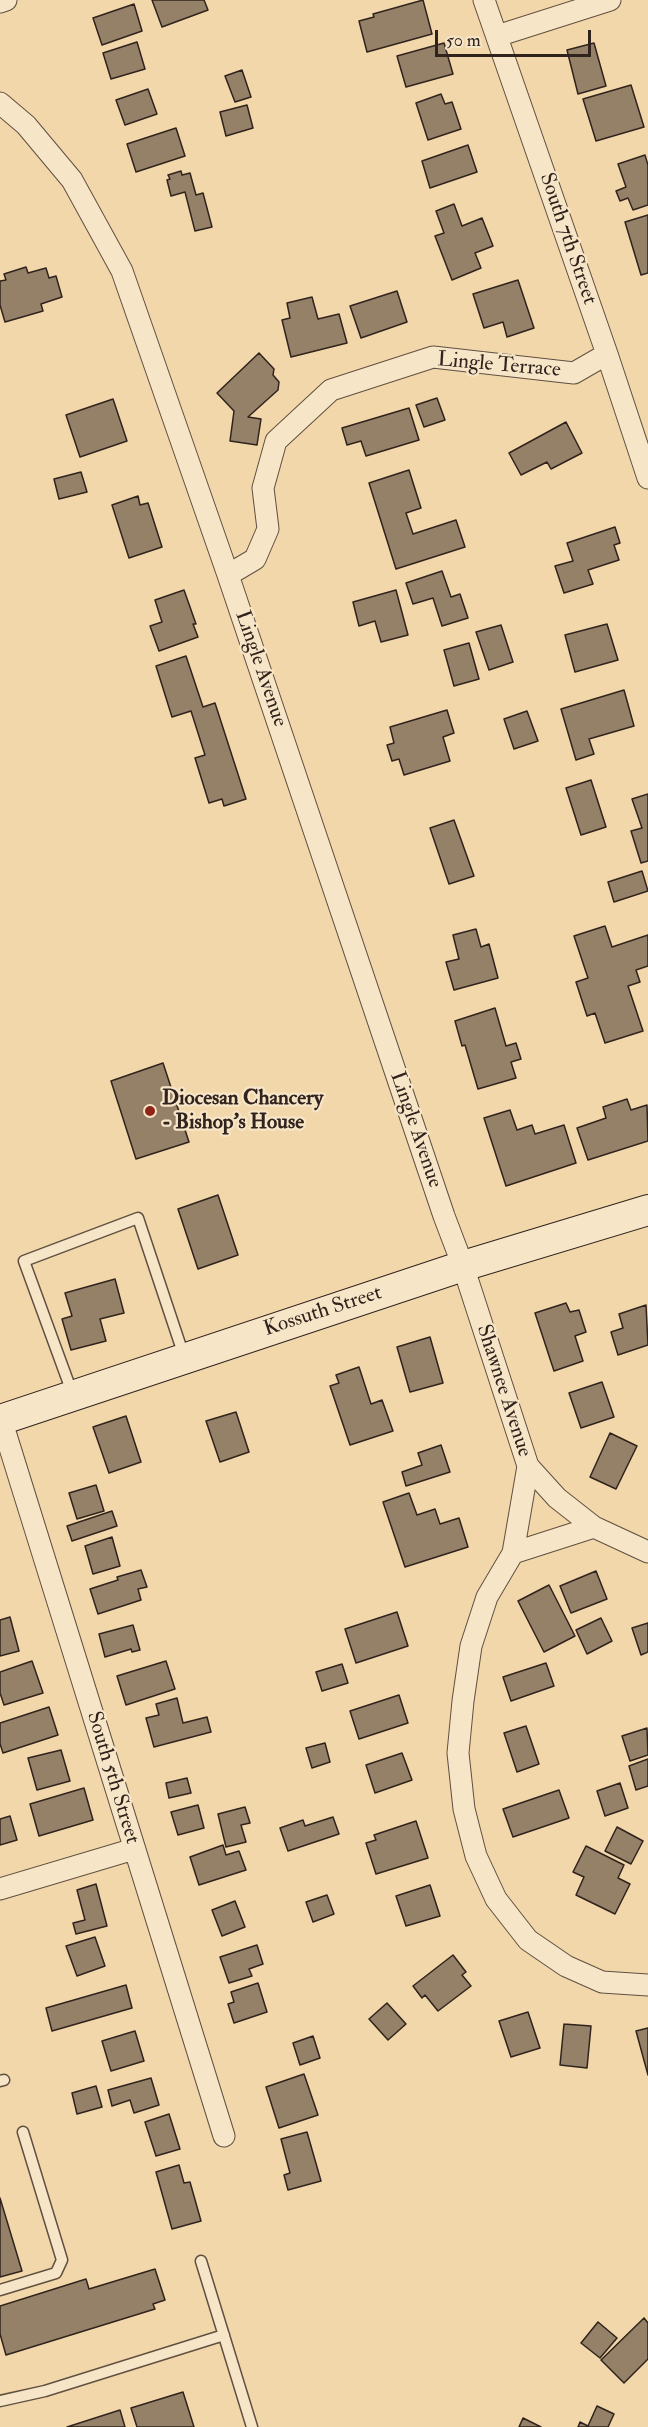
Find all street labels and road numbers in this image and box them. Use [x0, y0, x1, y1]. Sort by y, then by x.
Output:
street label: South 7th Street [533, 170, 601, 308]
street label: Lingle Terrace [436, 348, 562, 384]
street label: Lingle Avenue [228, 608, 292, 730]
street label: Lingle Avenue [383, 1069, 447, 1191]
street label: Kossuth Street [261, 1281, 385, 1343]
street label: Shawnee Avenue [470, 1322, 536, 1460]
street label: South 5th Street [80, 1709, 144, 1847]

